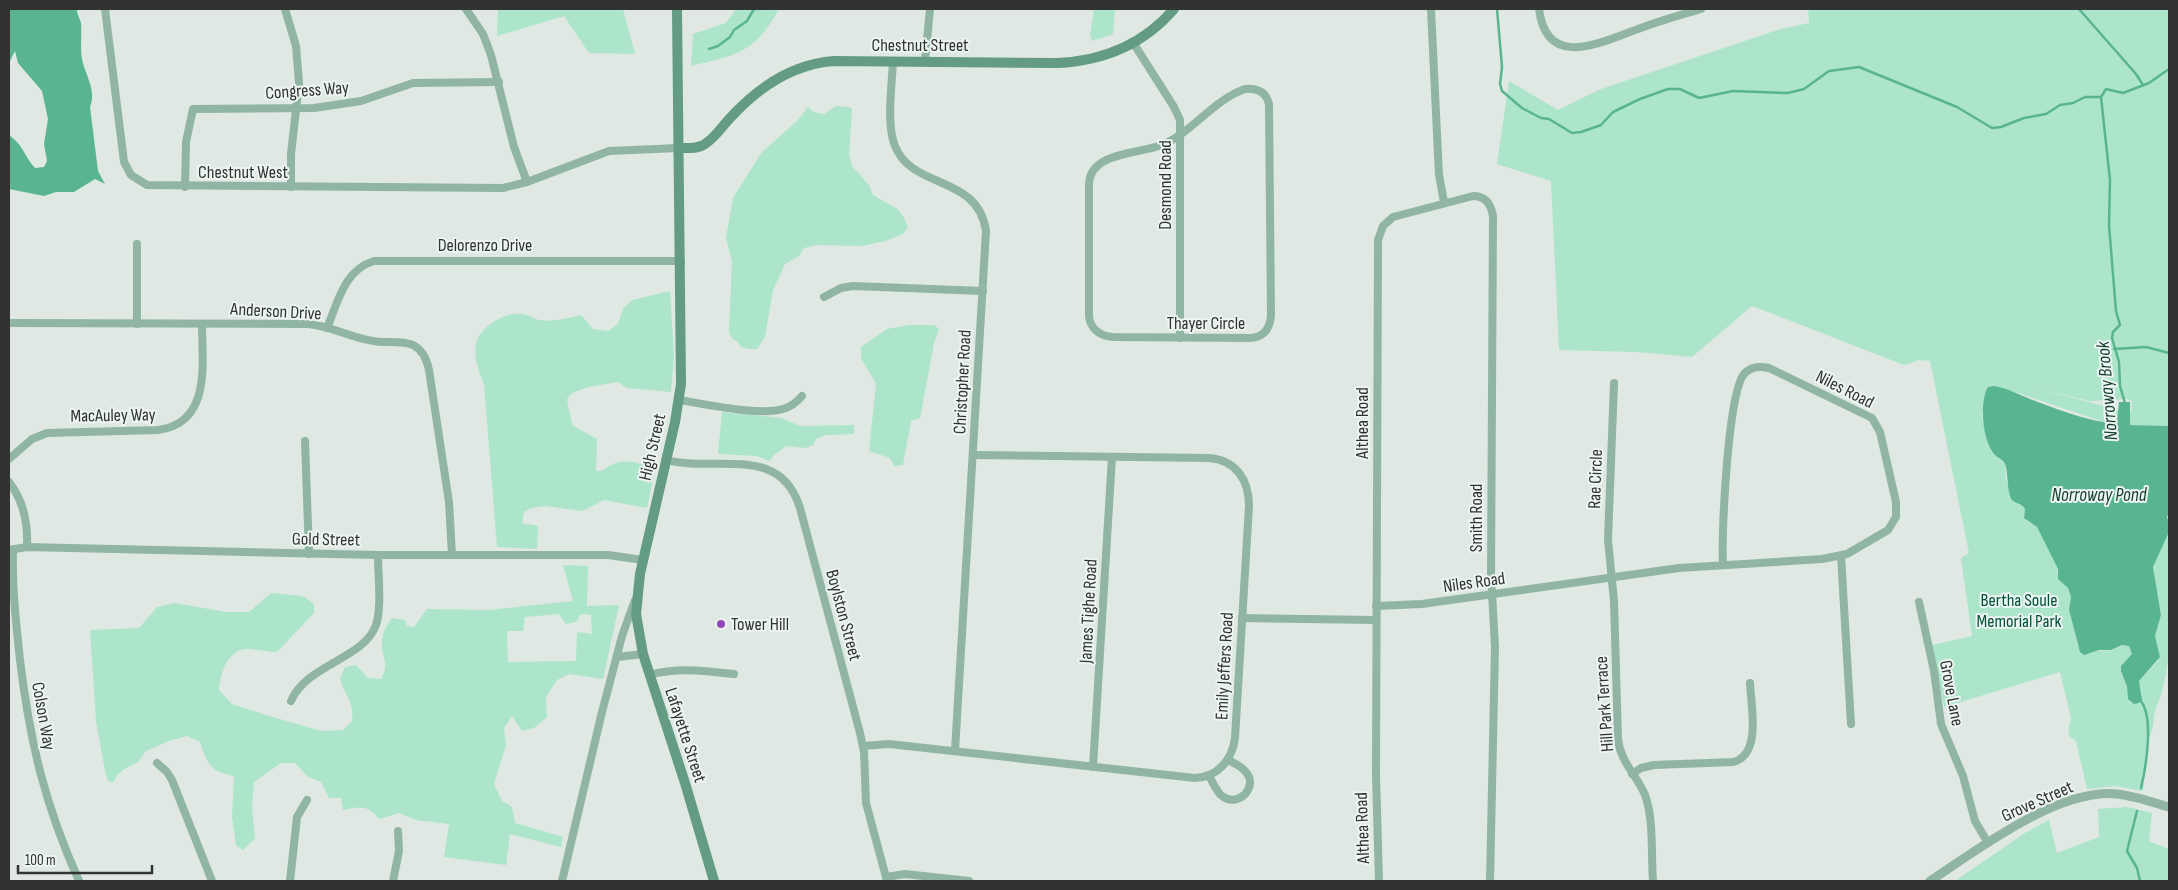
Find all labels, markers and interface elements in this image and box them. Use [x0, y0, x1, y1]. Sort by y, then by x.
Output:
street label: Chestnut Street [871, 35, 969, 56]
street label: Congress Way [265, 77, 350, 104]
street label: Desmond Road [1155, 140, 1176, 230]
street label: Chestnut West [198, 162, 288, 183]
street label: Delorenzo Drive [438, 235, 532, 256]
street label: Anderson Drive [229, 299, 322, 324]
street label: Thayer Circle [1167, 313, 1245, 334]
street label: Christopher Road [949, 329, 976, 435]
water label: Norroway Brook [2092, 339, 2123, 441]
street label: Niles Road [1812, 366, 1877, 413]
street label: Althea Road [1352, 387, 1373, 460]
street label: MacAuley Way [70, 404, 156, 427]
street label: High Street [635, 411, 671, 483]
street label: Rae Circle [1584, 449, 1607, 509]
street label: Smith Road [1466, 484, 1487, 552]
water label: Norroway Pond [2052, 484, 2148, 507]
street label: Gold Street [292, 528, 361, 551]
street label: James Tighe Road [1075, 558, 1102, 665]
street label: Boylston Street [821, 567, 866, 663]
street label: Niles Road [1442, 568, 1506, 597]
park label: Bertha Soule Memorial Park [1977, 590, 2062, 632]
street label: Emily Jeffers Road [1211, 612, 1238, 720]
place label: Tower Hill [731, 614, 789, 635]
marker: Tower Hill [715, 618, 727, 630]
street label: Hill Park Terrace [1591, 655, 1618, 753]
street label: Grove Lane [1935, 658, 1968, 728]
street label: Colson Way [27, 680, 60, 752]
street label: Lafayette Street [660, 685, 711, 786]
street label: Grove Street [1998, 776, 2077, 827]
street label: Althea Road [1351, 792, 1374, 865]
scale bar [18, 842, 151, 874]
text: 100 m [25, 851, 56, 870]

